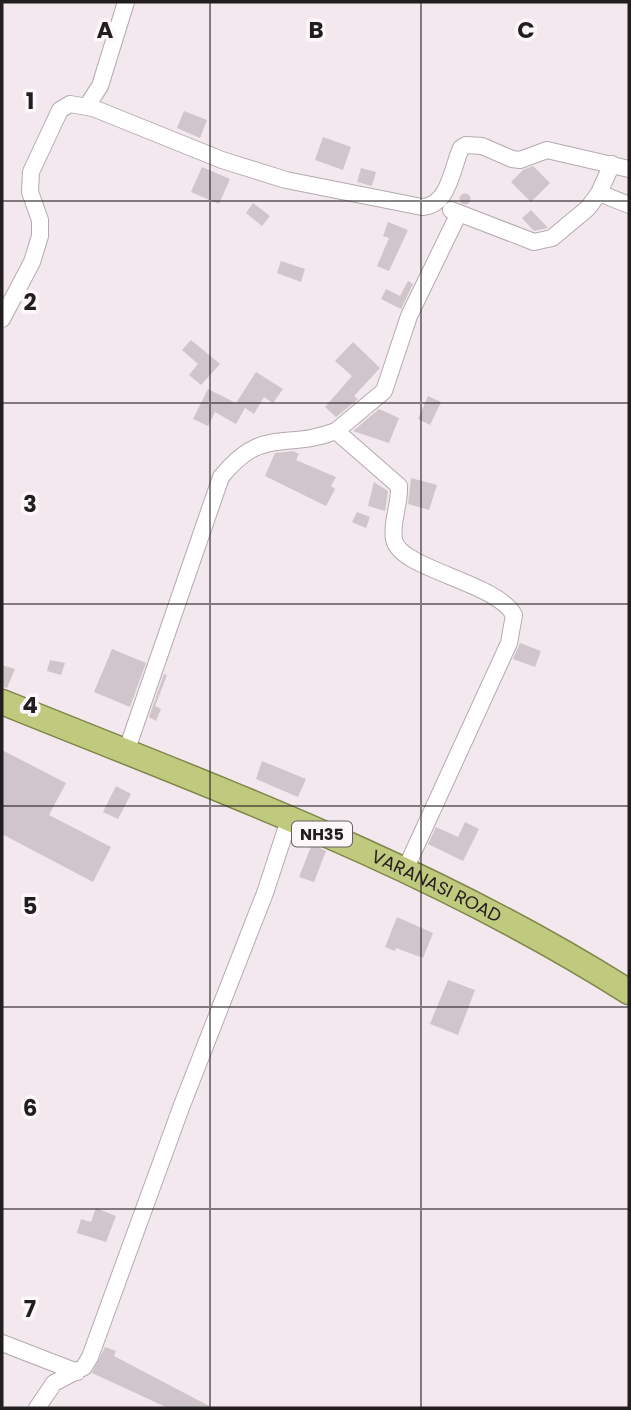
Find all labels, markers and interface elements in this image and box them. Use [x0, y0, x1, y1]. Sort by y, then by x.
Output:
text: A [97, 14, 114, 46]
text: B [308, 14, 324, 46]
text: C [517, 14, 535, 46]
text: 1 [26, 85, 34, 117]
text: 2 [23, 286, 37, 318]
text: 3 [23, 488, 37, 520]
text: 4 [22, 689, 38, 721]
road number: NH35 [292, 821, 352, 846]
street label: VARANASI ROAD [368, 843, 506, 928]
text: 5 [23, 890, 37, 922]
text: 6 [23, 1092, 37, 1124]
text: 7 [24, 1293, 36, 1325]

